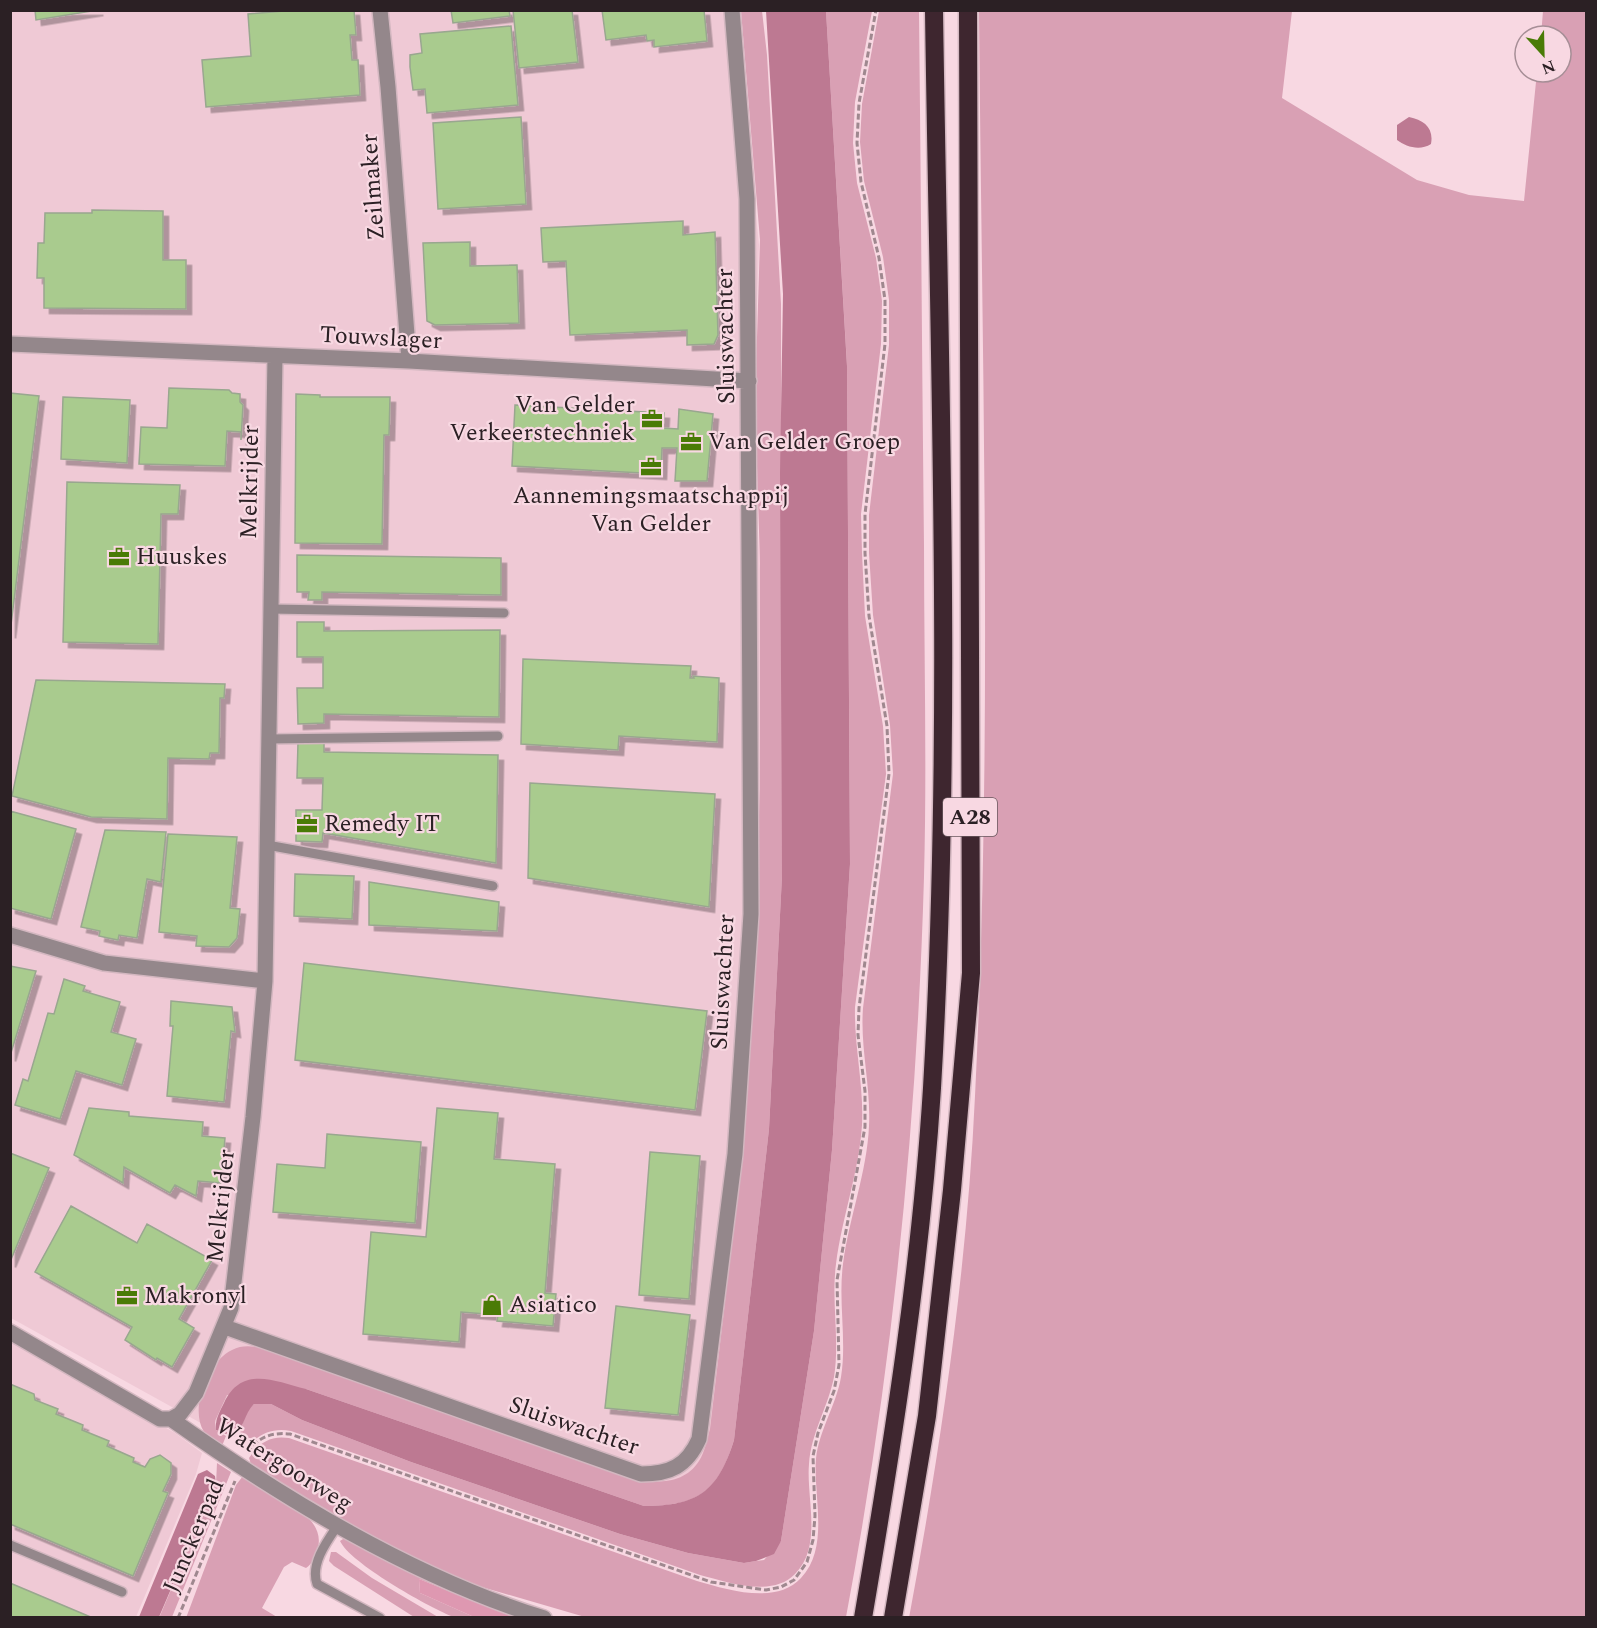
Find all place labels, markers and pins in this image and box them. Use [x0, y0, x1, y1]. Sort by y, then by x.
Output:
place label: Van Gelder Verkeerstechniek [450, 387, 635, 451]
office icon: Van Gelder Verkeerstechniek [640, 407, 664, 431]
place label: Van Gelder Groep [708, 424, 900, 460]
office icon: Van Gelder Groep [679, 430, 703, 454]
office icon: Aannemingsmaatschappij Van Gelder [639, 455, 663, 479]
place label: Aannemingsmaatschappij Van Gelder [513, 478, 789, 542]
place label: Huuskes [136, 539, 228, 575]
office icon: Huuskes [107, 545, 131, 569]
place label: Remedy IT [324, 806, 440, 842]
office icon: Remedy IT [295, 812, 319, 836]
place label: Makronyl [144, 1278, 247, 1314]
office icon: Makronyl [115, 1284, 139, 1308]
place label: Asiatico [509, 1287, 597, 1323]
shop icon: Asiatico [480, 1293, 504, 1317]

